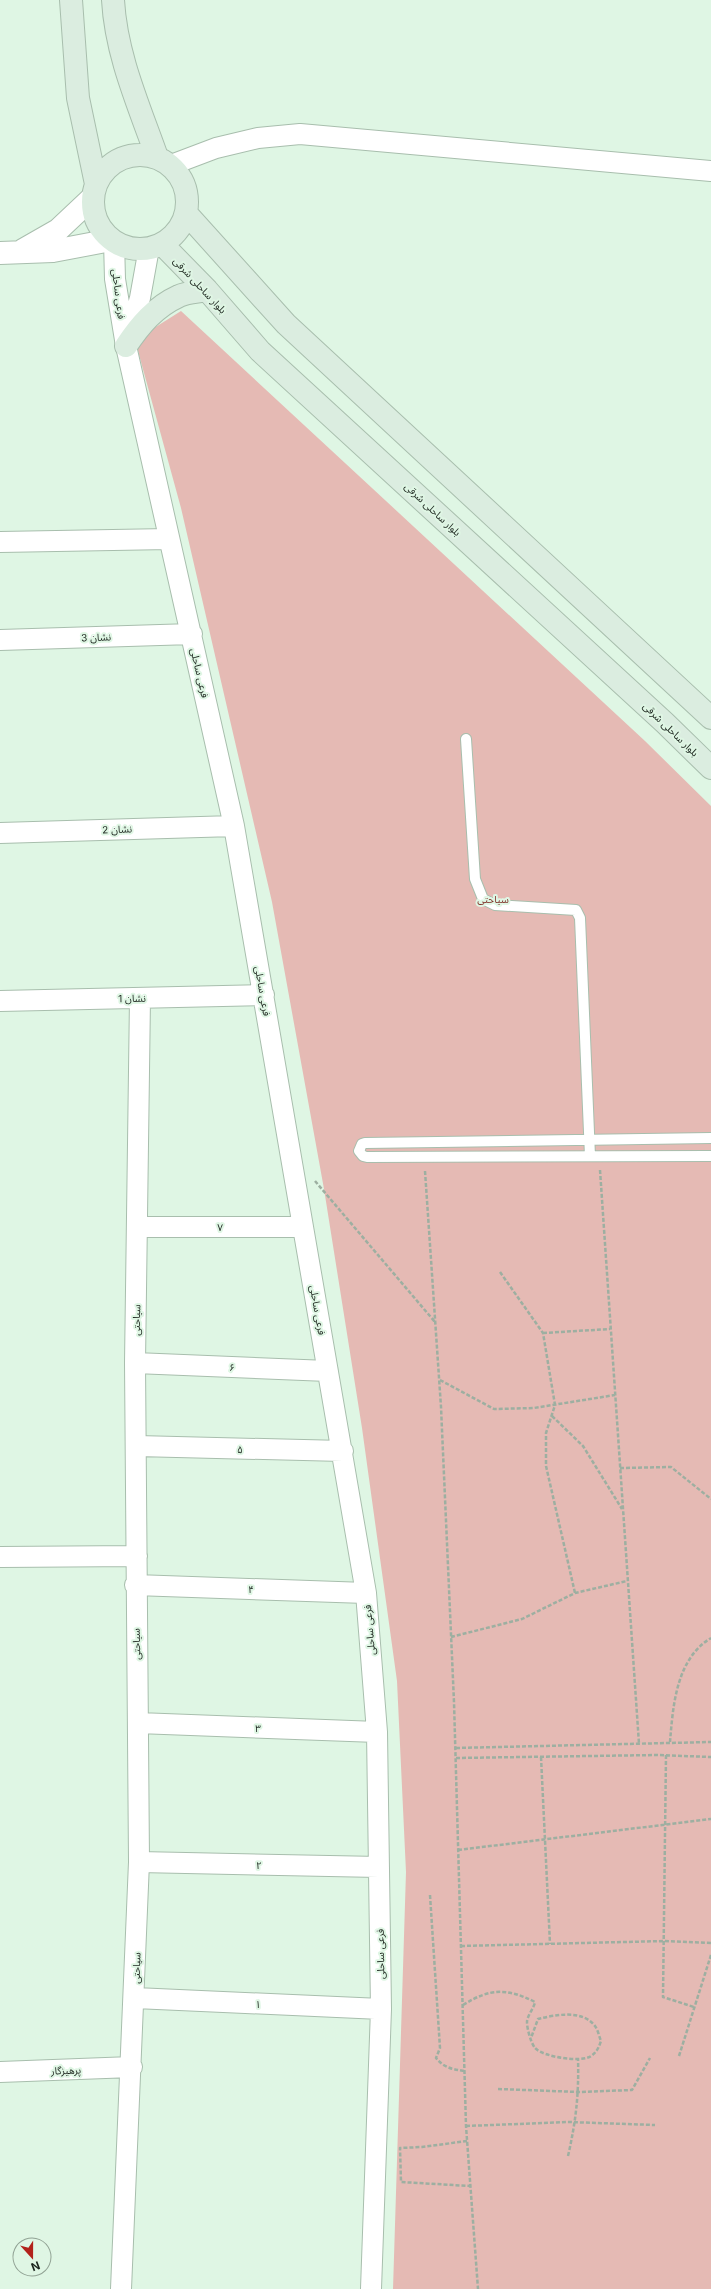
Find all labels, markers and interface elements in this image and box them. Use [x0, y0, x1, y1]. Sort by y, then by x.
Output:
street label: بلوار ساحلی شرقی [170, 254, 229, 316]
street label: فرعی ساحلی [109, 268, 128, 320]
street label: بلوار ساحلی شرقی [402, 480, 464, 539]
street label: نشان 3 [81, 630, 111, 644]
street label: فرعی ساحلی [188, 647, 212, 700]
street label: بلوار ساحلی شرقی [640, 700, 701, 759]
street label: نشان 2 [102, 822, 132, 836]
park label: سیاحتی [477, 893, 509, 905]
street label: فرعی ساحلی [252, 965, 273, 1018]
street label: نشان 1 [118, 992, 146, 1004]
street label: ۷ [217, 1221, 223, 1233]
street label: فرعی ساحلی [307, 1284, 328, 1337]
street label: سیاحتی [130, 1304, 142, 1336]
street label: ۶ [229, 1361, 235, 1373]
street label: ۵ [237, 1443, 243, 1455]
street label: ۴ [248, 1583, 254, 1595]
street label: فرعی ساحلی [361, 1604, 378, 1656]
street label: سیاحتی [130, 1628, 142, 1660]
street label: ۳ [255, 1722, 261, 1734]
street label: ۲ [256, 1859, 262, 1871]
street label: فرعی ساحلی [374, 1928, 387, 1979]
street label: سیاحتی [129, 1952, 143, 1984]
street label: ۱ [255, 1998, 261, 2010]
street label: پرهیزگار [50, 2063, 81, 2078]
north arrow [12, 2237, 52, 2277]
text: N [29, 2258, 42, 2274]

